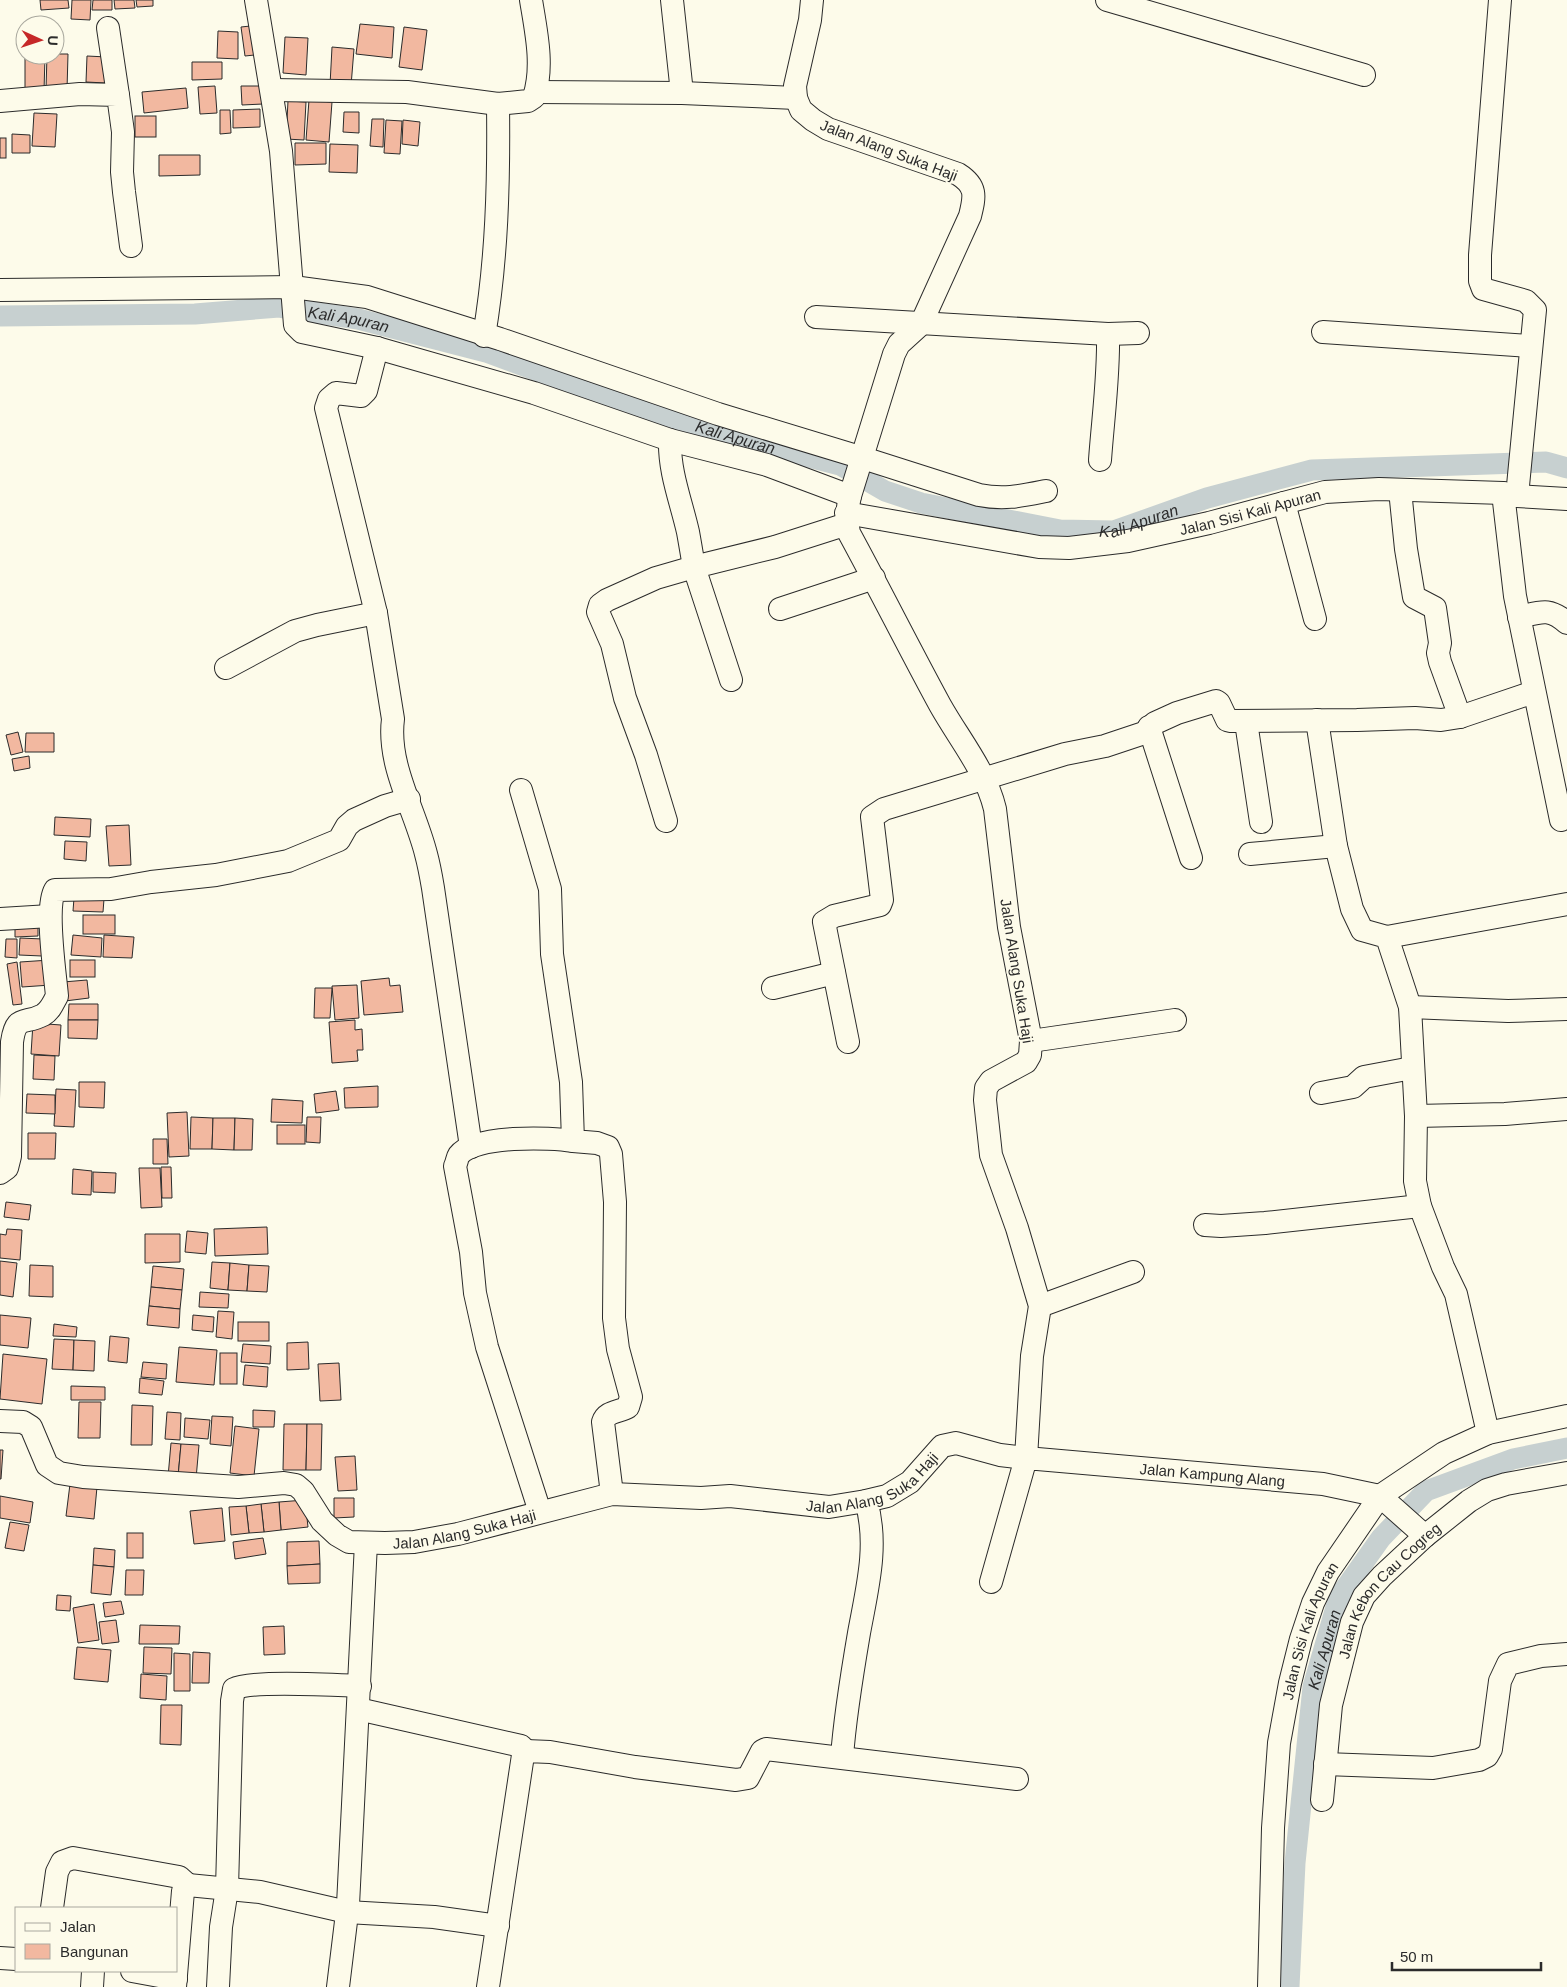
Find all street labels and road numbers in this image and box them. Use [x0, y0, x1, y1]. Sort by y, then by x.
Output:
street label: Jalan Alang Suka Haji [818, 116, 960, 184]
street label: Jalan Sisi Kali Apuran [1178, 485, 1323, 538]
street label: Jalan Alang Suka Haji [997, 898, 1037, 1044]
street label: Jalan Alang Suka Haji [805, 1449, 941, 1516]
street label: Jalan Kampung Alang [1139, 1459, 1286, 1489]
street label: Jalan Alang Suka Haji [392, 1506, 538, 1551]
street label: Jalan Kebon Cau Cogreg [1335, 1519, 1444, 1660]
street label: Jalan Sisi Kali Apuran [1280, 1560, 1344, 1704]

